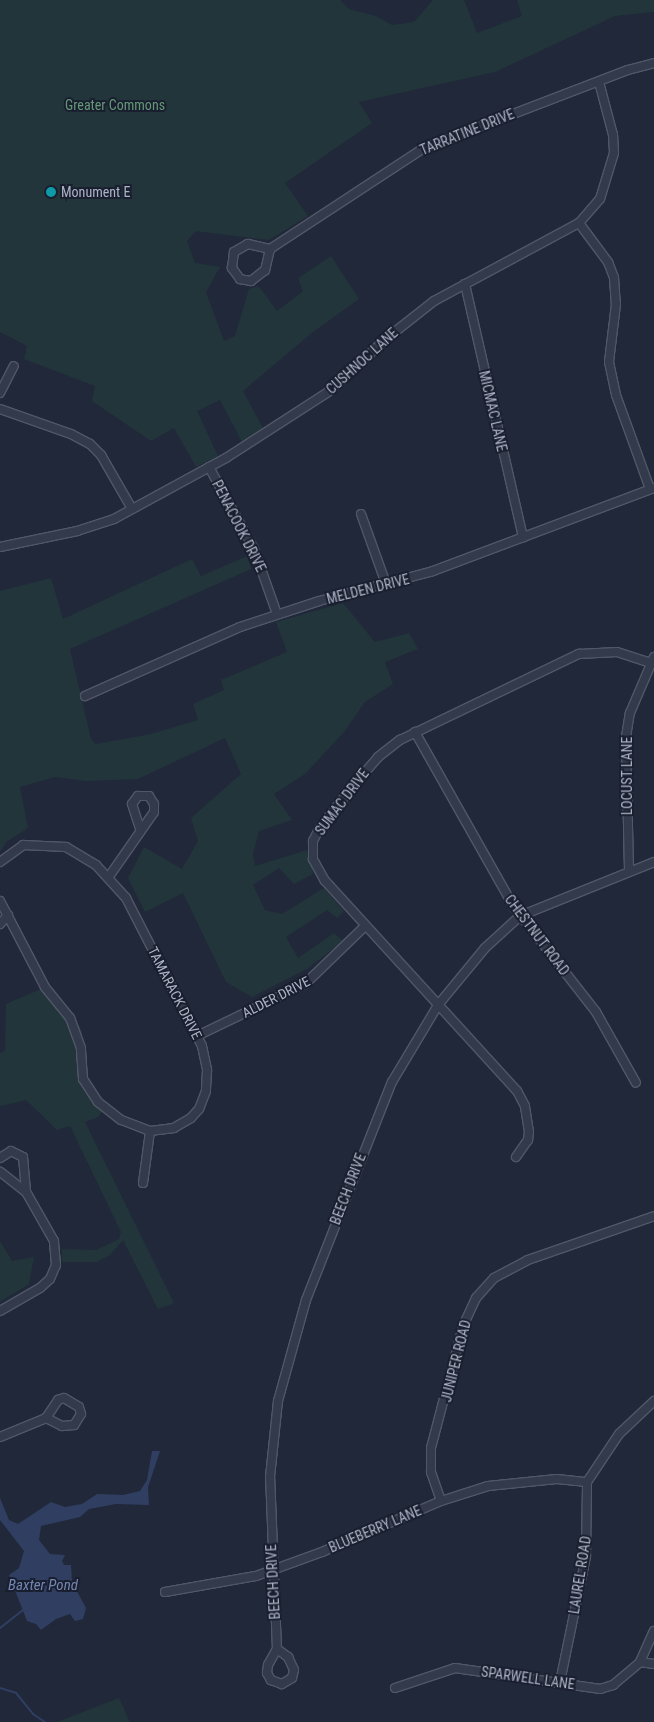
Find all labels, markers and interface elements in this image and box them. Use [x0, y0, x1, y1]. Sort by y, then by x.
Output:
park label: Greater Commons [65, 97, 165, 113]
street label: TARRATINE DRIVE [417, 105, 517, 159]
place label: Monument E [61, 184, 130, 200]
marker: Monument E [45, 186, 57, 198]
street label: CUSHNOC LANE [323, 324, 401, 398]
street label: MICMAC LANE [476, 369, 510, 453]
street label: PENACOOK DRIVE [209, 477, 269, 575]
street label: MELDEN DRIVE [325, 571, 411, 607]
street label: LOCUST LANE [619, 737, 635, 815]
street label: SUMAC DRIVE [312, 766, 372, 838]
street label: CHESTNUT ROAD [501, 891, 573, 979]
street label: TAMARACK DRIVE [144, 944, 206, 1042]
street label: ALDER DRIVE [239, 973, 313, 1021]
street label: BEECH DRIVE [327, 1151, 369, 1227]
street label: JUNIPER ROAD [438, 1318, 474, 1404]
street label: BLUEBERRY LANE [326, 1502, 424, 1556]
street label: LAUREL ROAD [566, 1535, 594, 1615]
street label: BEECH DRIVE [263, 1544, 283, 1620]
water label: Baxter Pond [8, 1577, 78, 1595]
street label: SPARWELL LANE [480, 1663, 576, 1693]

